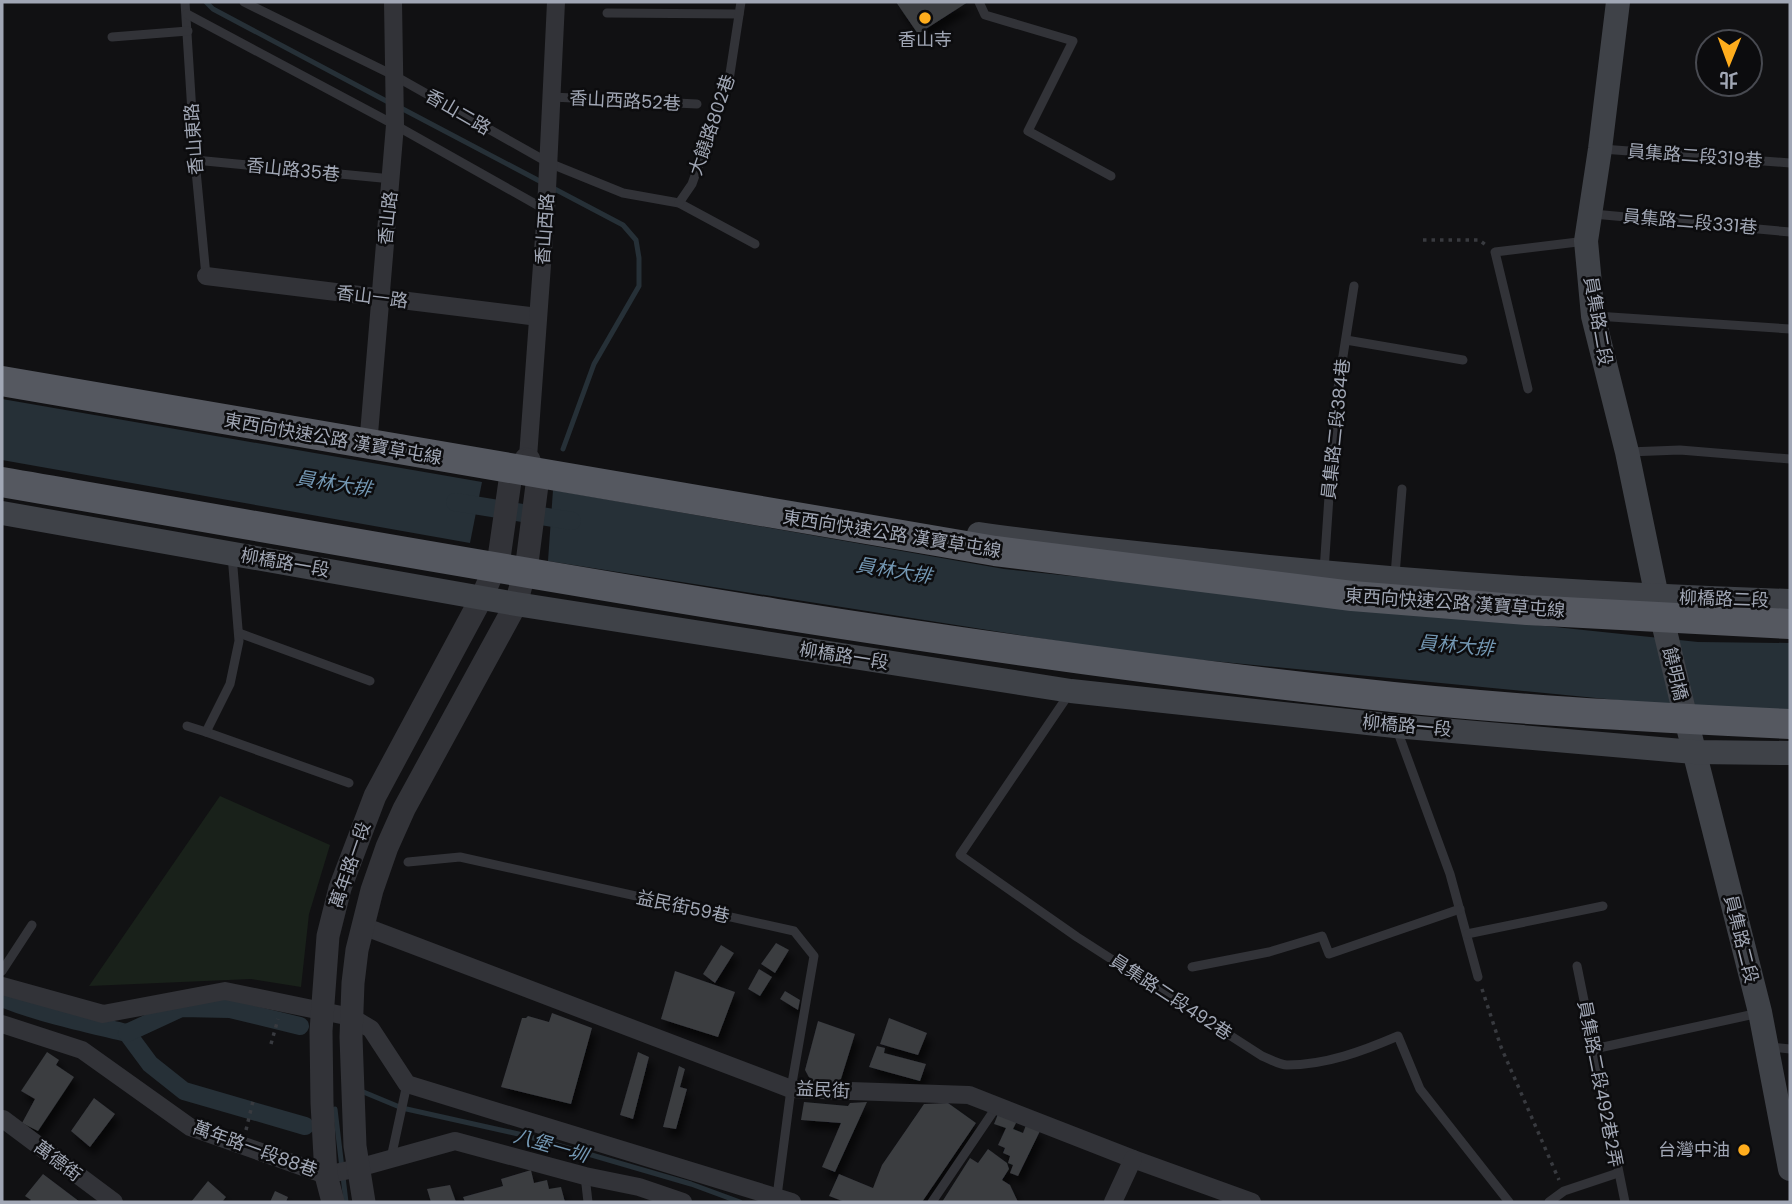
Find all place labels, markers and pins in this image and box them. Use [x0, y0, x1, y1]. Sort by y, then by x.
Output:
marker: 香山寺 [917, 10, 933, 26]
place label: 香山寺 [898, 27, 952, 52]
place label: 台灣中油 [1658, 1137, 1730, 1162]
marker: 台灣中油 [1736, 1142, 1752, 1158]

